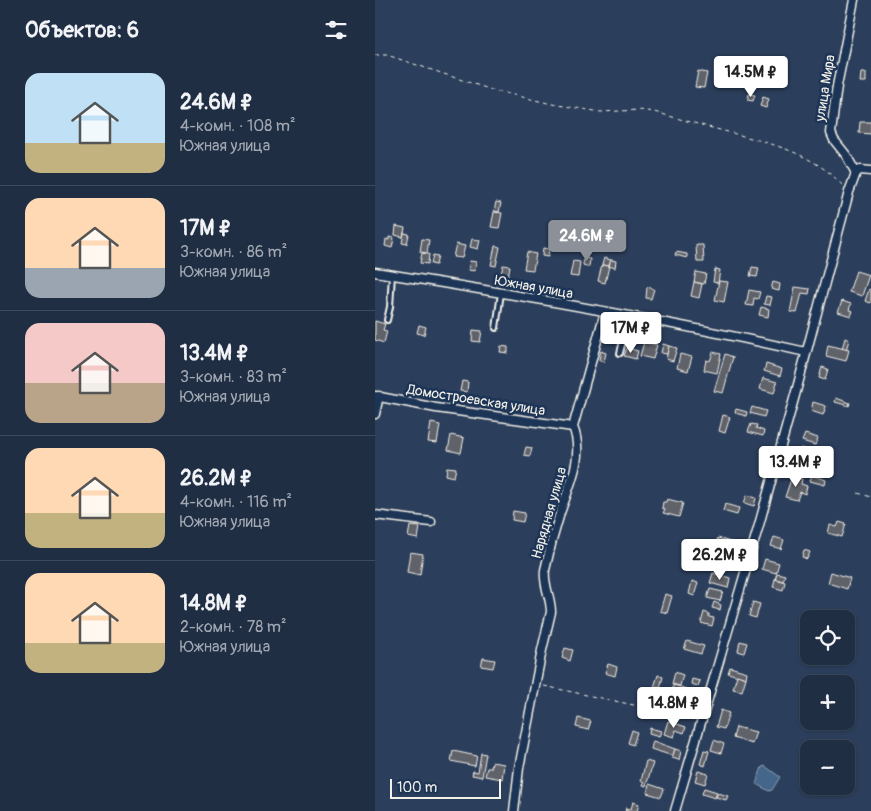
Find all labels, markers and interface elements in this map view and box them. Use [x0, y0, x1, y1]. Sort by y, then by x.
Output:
icon: filters [322, 16, 350, 44]
text: Объектов: 6 [25, 17, 139, 44]
street label: улица Мира [811, 53, 839, 124]
pin: 14.5M ₽ [705, 56, 797, 98]
text: 14.5M ₽ [725, 62, 777, 82]
text: 24.6M ₽ [180, 89, 253, 116]
icon: home [65, 93, 125, 153]
text: 4-комн. · 108 m² [180, 116, 296, 136]
text: Южная улица [180, 136, 270, 156]
text: 17M ₽ [180, 215, 232, 242]
icon: home [65, 218, 125, 278]
pin: 24.6M ₽ [541, 220, 633, 262]
text: 24.6M ₽ [559, 226, 615, 246]
text: 3-комн. · 86 m² [180, 242, 287, 262]
text: Южная улица [180, 262, 270, 282]
street label: Южная улица [494, 272, 574, 302]
pin: 17M ₽ [596, 312, 666, 354]
text: 17M ₽ [611, 318, 651, 338]
text: 13.4M ₽ [180, 340, 249, 367]
icon: home [65, 343, 125, 403]
text: 3-комн. · 83 m² [180, 367, 287, 387]
street label: Домостроевская улица [405, 381, 546, 419]
text: Южная улица [180, 387, 270, 407]
pin: 13.4M ₽ [750, 446, 842, 488]
text: 13.4M ₽ [770, 452, 822, 472]
text: 26.2M ₽ [180, 465, 253, 492]
street label: Нарядная улица [528, 465, 570, 561]
icon: home [65, 468, 125, 528]
text: 4-комн. · 116 m² [180, 492, 292, 512]
text: Южная улица [180, 512, 270, 532]
pin: 26.2M ₽ [674, 538, 766, 581]
text: 26.2M ₽ [692, 545, 748, 565]
text: 14.8M ₽ [180, 590, 248, 617]
icon: home [65, 593, 125, 653]
map controls [800, 610, 855, 795]
button: locate [800, 610, 855, 665]
text: 2-комн. · 78 m² [180, 617, 286, 637]
text: Южная улица [180, 637, 270, 657]
button: + [800, 675, 855, 730]
pin: 14.8M ₽ [628, 686, 720, 729]
text: 14.8M ₽ [648, 693, 700, 713]
button: − [800, 740, 855, 795]
scale bar [390, 776, 501, 799]
text: 100 m [397, 779, 437, 796]

